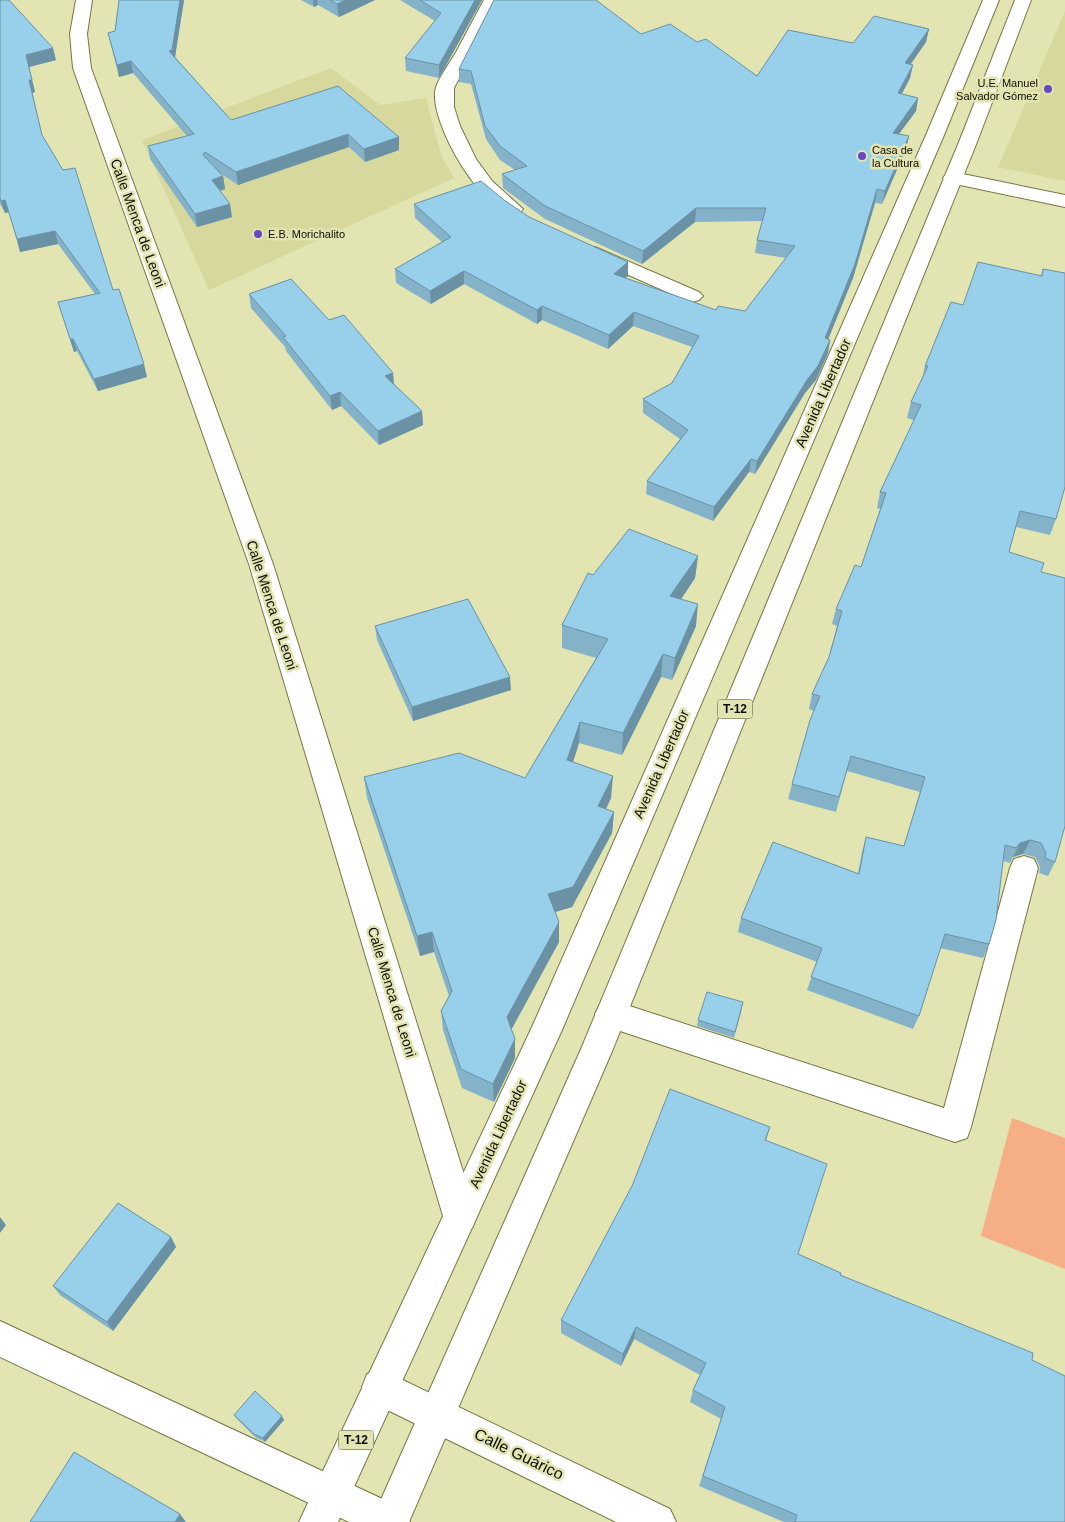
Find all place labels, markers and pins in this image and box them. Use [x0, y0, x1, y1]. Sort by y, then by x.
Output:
place label: U.E. Manuel Salvador Gómez [956, 77, 1038, 102]
marker: U.E. Manuel Salvador Gómez [1042, 83, 1054, 95]
place label: Casa de la Cultura [872, 144, 920, 169]
marker: Casa de la Cultura [856, 150, 868, 162]
marker: E.B. Morichalito [252, 228, 264, 240]
place label: E.B. Morichalito [268, 228, 345, 240]

